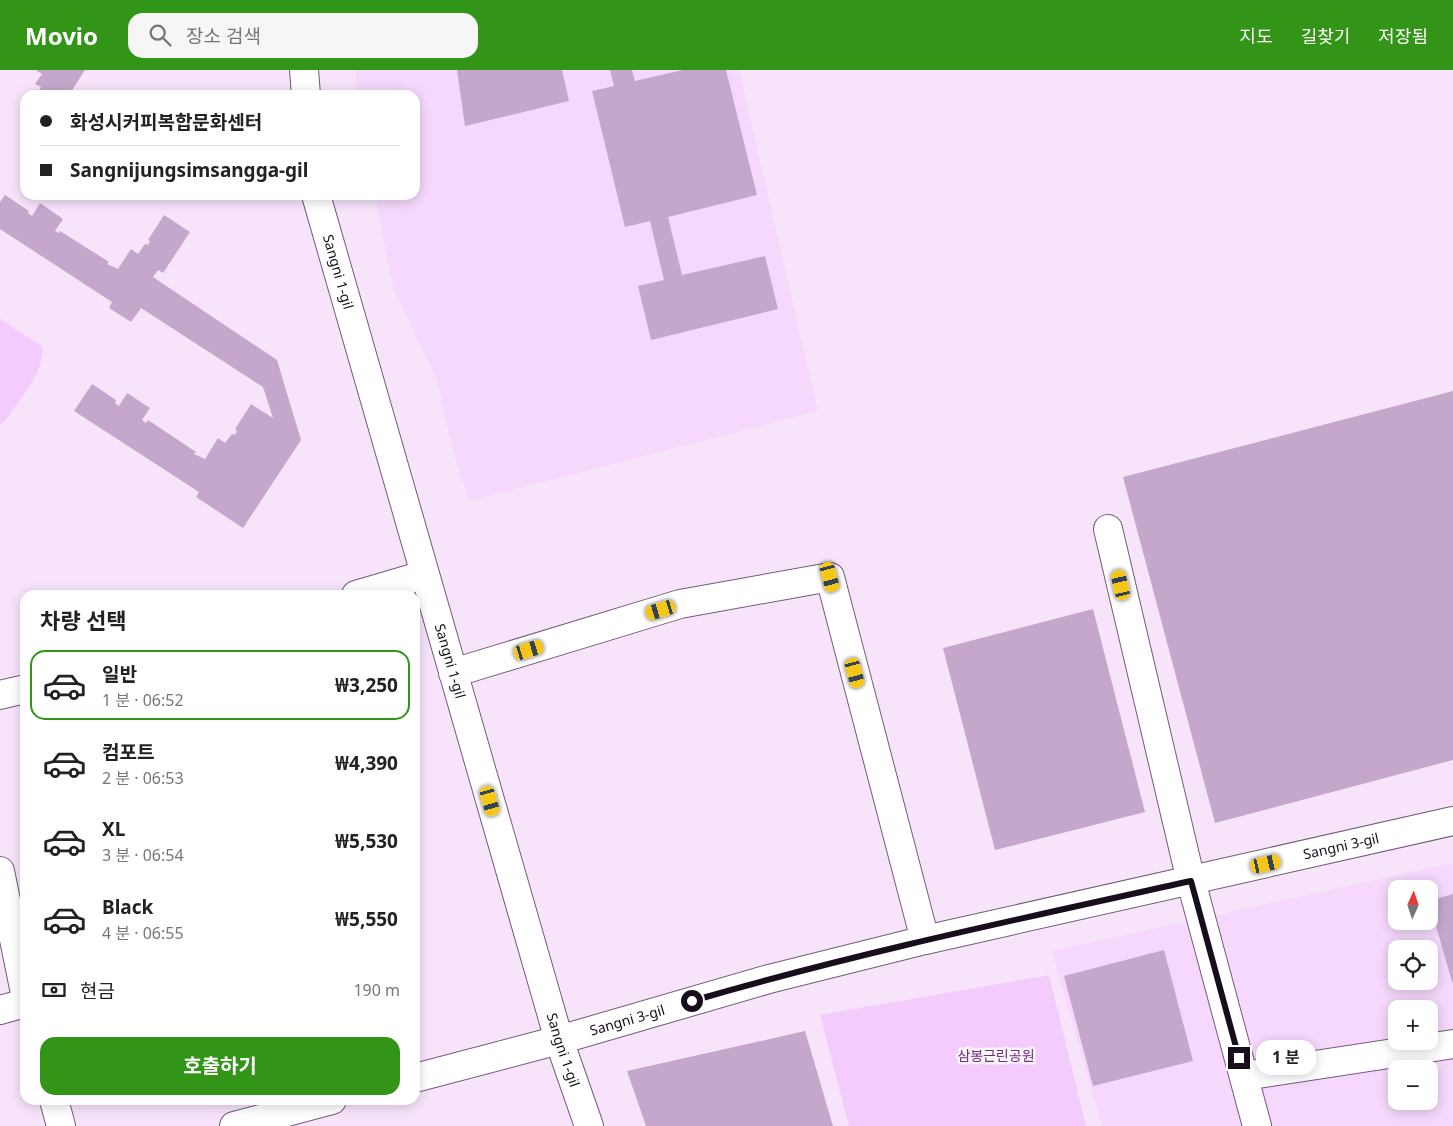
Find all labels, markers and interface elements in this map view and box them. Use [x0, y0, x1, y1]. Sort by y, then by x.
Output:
search box [128, 13, 478, 58]
text: Movio [25, 19, 98, 52]
icon: search [146, 21, 174, 49]
text: 장소 검색 [186, 23, 261, 49]
text: 지도 [1240, 24, 1273, 48]
text: 길찾기 [1301, 24, 1350, 48]
text: 저장됨 [1378, 24, 1428, 48]
text: 화성시커피복합문화센터 [70, 109, 262, 135]
text: Sangnijungsimsangga-gil [70, 157, 308, 183]
street label: Sangni 1-gil [319, 232, 358, 311]
car [818, 561, 841, 593]
car [1110, 569, 1131, 601]
car [644, 598, 677, 622]
text: 차량 선택 [40, 605, 127, 635]
street label: Sangni 1-gil [431, 621, 470, 701]
car [512, 638, 545, 662]
car [843, 657, 866, 689]
text: 일반 [102, 661, 137, 687]
icon: car [42, 663, 87, 708]
text: ₩3,250 [335, 672, 398, 698]
text: 1 분 · 06:52 [102, 689, 184, 711]
text: 컴포트 [102, 739, 154, 765]
icon: car [42, 741, 87, 786]
text: ₩4,390 [335, 750, 398, 776]
text: 2 분 · 06:53 [102, 767, 184, 789]
car [478, 785, 501, 817]
text: XL [102, 816, 125, 842]
icon: car [42, 819, 87, 864]
text: ₩5,530 [335, 828, 398, 854]
street label: Sangni 3-gil [1301, 828, 1381, 863]
text: 3 분 · 06:54 [102, 844, 184, 866]
car [1249, 853, 1282, 875]
north arrow [1388, 880, 1438, 930]
map controls [1388, 880, 1438, 1110]
text: Black [102, 894, 153, 920]
icon: car [42, 897, 87, 942]
text: ₩5,550 [335, 906, 398, 932]
text: 4 분 · 06:55 [102, 922, 184, 944]
button: locate [1388, 940, 1438, 990]
icon: cash [40, 976, 68, 1004]
text: 현금 [80, 978, 115, 1004]
text: 190 m [353, 979, 400, 1001]
route start [681, 990, 703, 1012]
street label: Sangni 3-gil [587, 1000, 667, 1040]
button: + [1388, 1000, 1438, 1050]
street label: Sangni 1-gil [543, 1010, 585, 1090]
button: 호출하기 [40, 1037, 400, 1095]
callout: 1 분 [1256, 1040, 1316, 1076]
park label: 삼봉근린공원 [957, 1046, 1035, 1065]
text: 1 분 [1272, 1046, 1300, 1068]
route end [1228, 1047, 1250, 1069]
button: − [1388, 1060, 1438, 1110]

